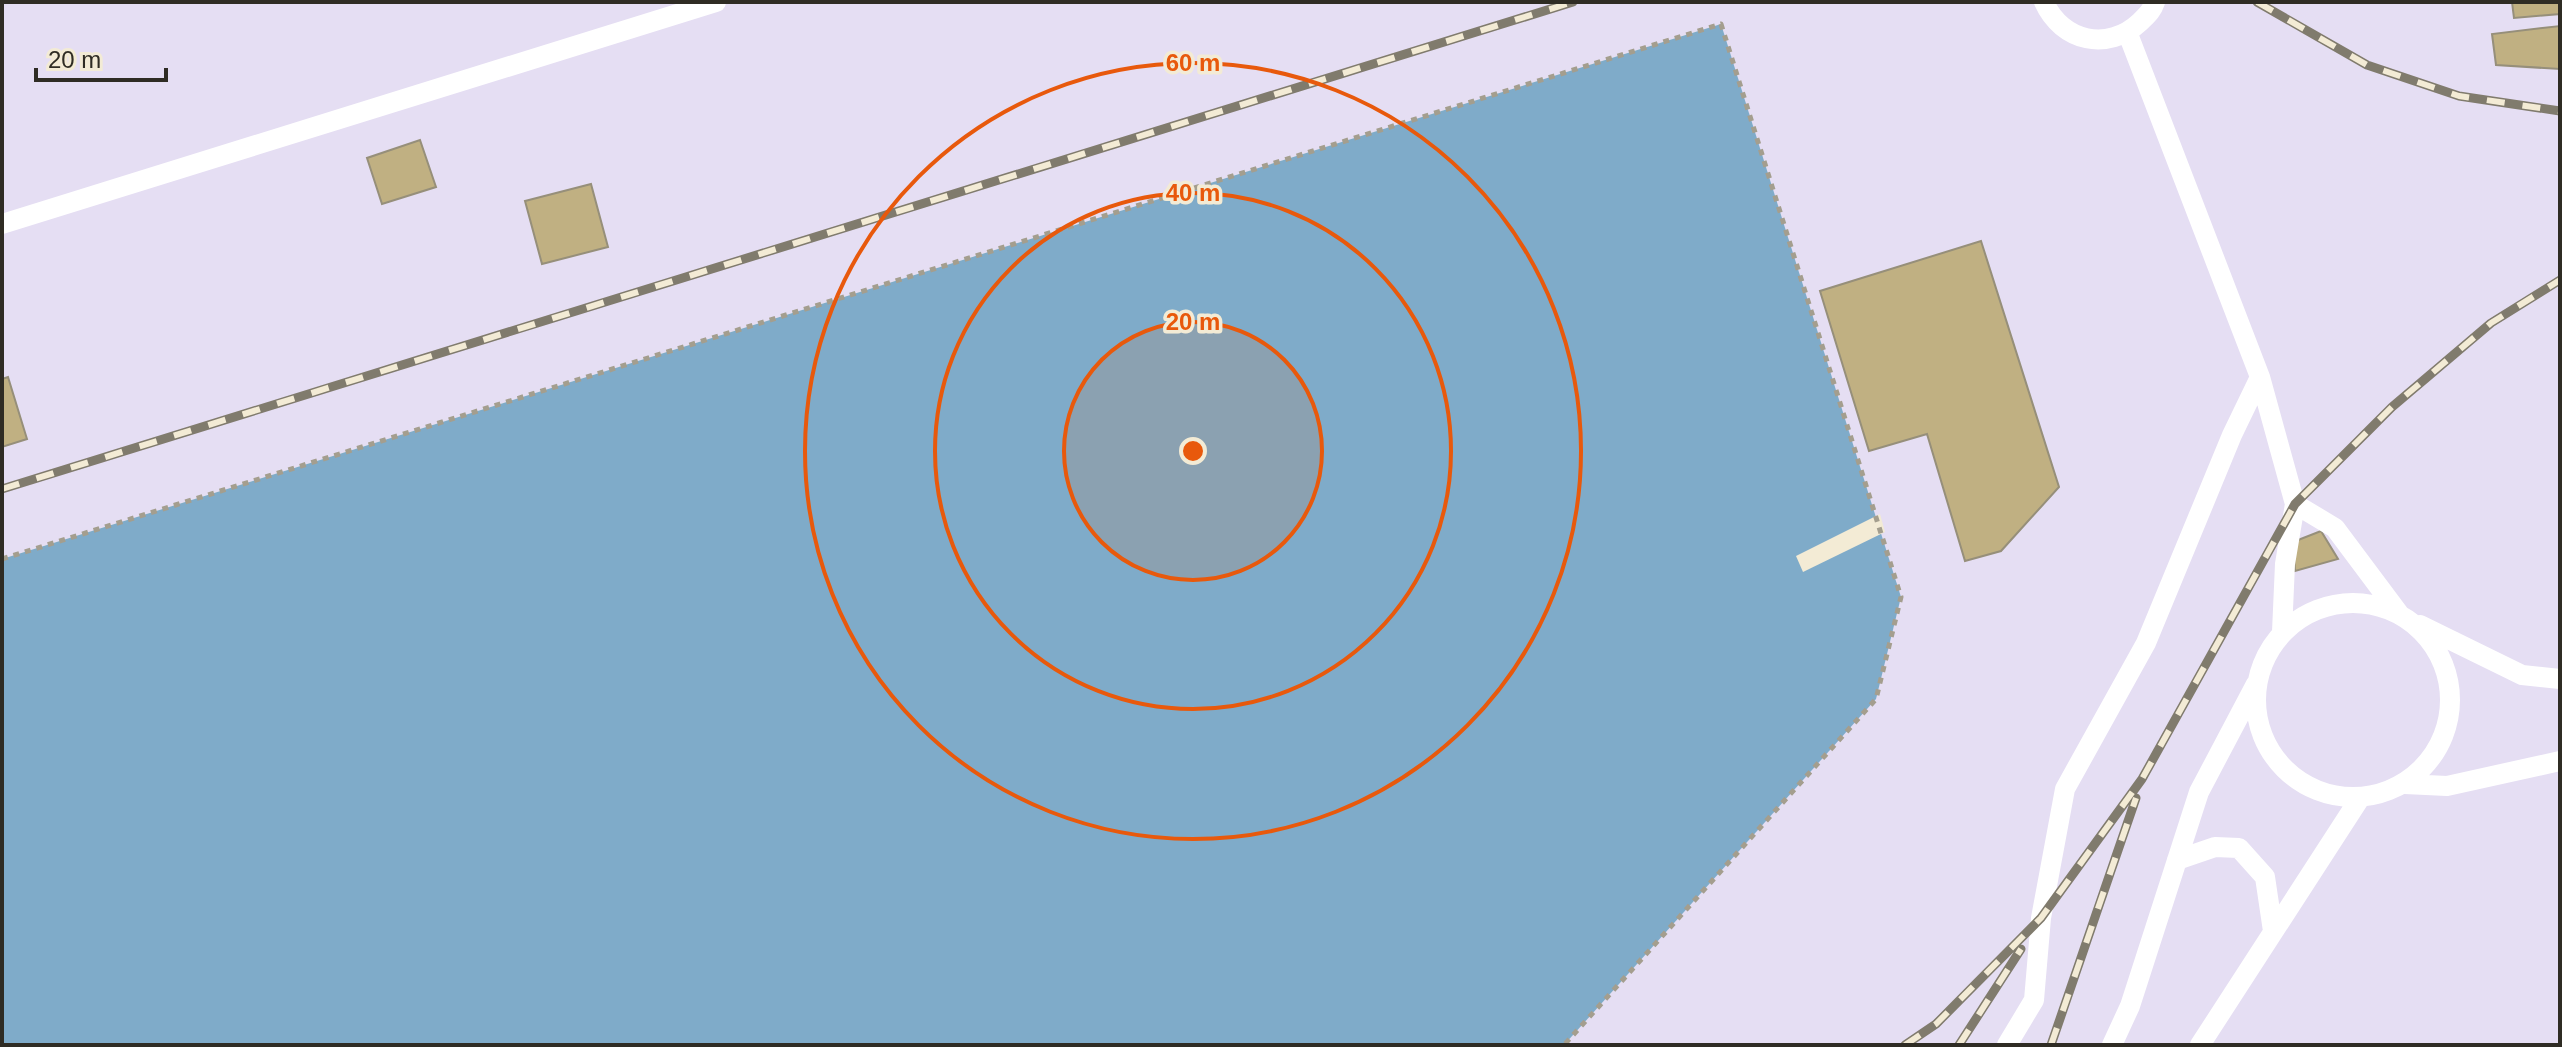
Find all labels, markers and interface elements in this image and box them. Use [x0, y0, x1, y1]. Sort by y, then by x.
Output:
scale bar [36, 32, 166, 82]
text: 20 m [48, 46, 101, 73]
text: 60 m [1166, 49, 1220, 76]
text: 40 m [1166, 179, 1220, 206]
text: 20 m [1166, 308, 1220, 335]
centre of rings [1179, 437, 1207, 465]

